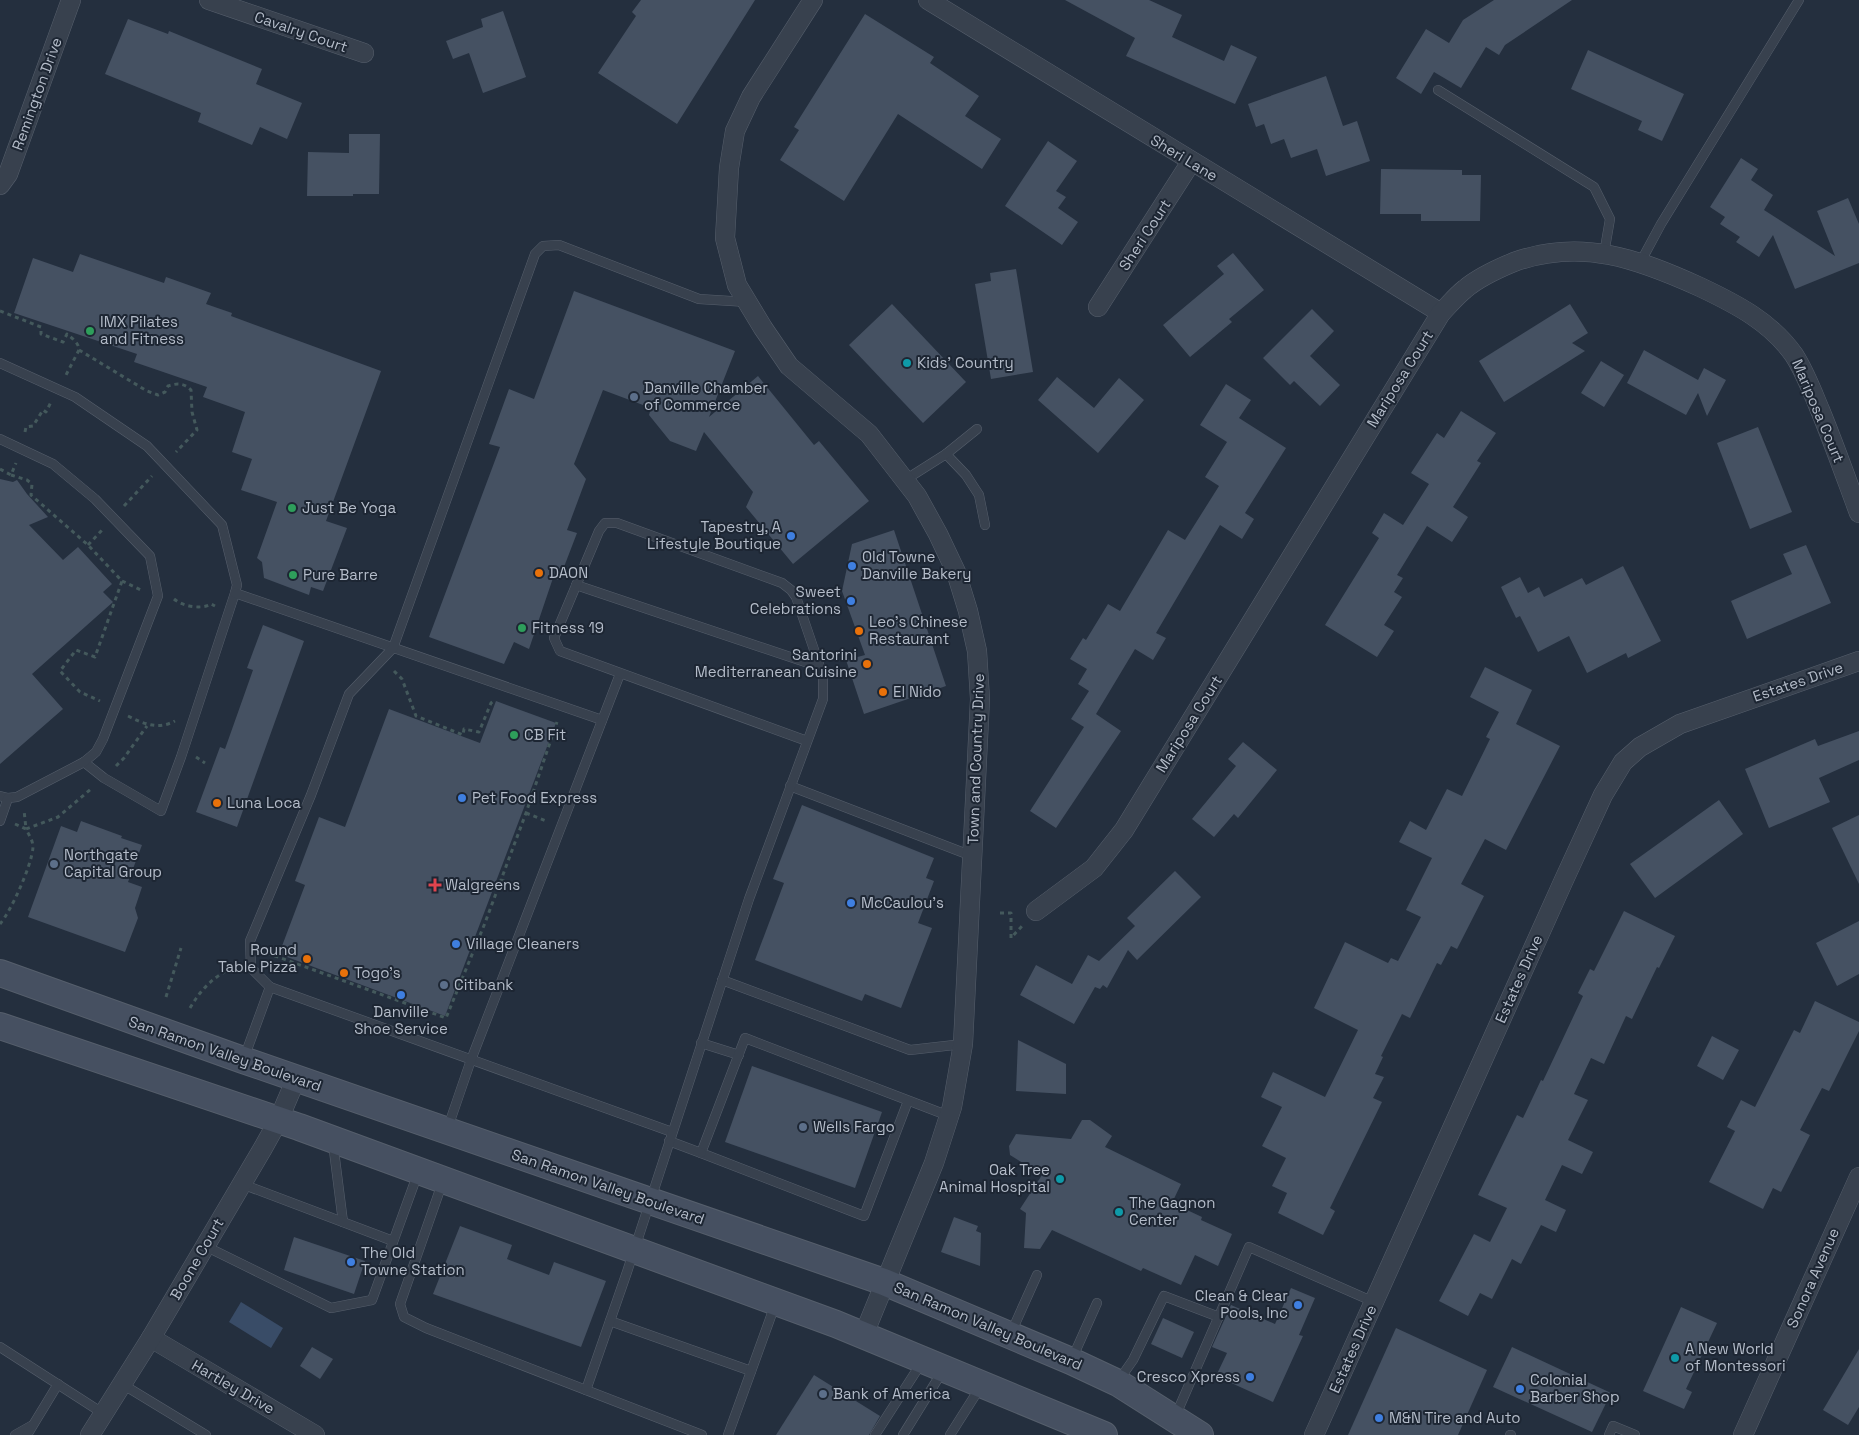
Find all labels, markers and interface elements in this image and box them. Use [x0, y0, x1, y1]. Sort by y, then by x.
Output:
street label: Cavalry Court [252, 7, 350, 56]
street label: Remington Drive [7, 35, 66, 153]
street label: Sheri Lane [1147, 130, 1222, 185]
street label: Sheri Court [1115, 195, 1175, 274]
place label: IMX Pilates and Fitness [100, 312, 184, 348]
marker: IMX Pilates and Fitness [84, 325, 96, 337]
street label: Mariposa Court [1362, 327, 1437, 431]
place label: Kids' Country [917, 353, 1014, 372]
street label: Mariposa Court [1788, 356, 1849, 466]
marker: Kids' Country [901, 357, 913, 369]
place label: Danville Chamber of Commerce [644, 378, 768, 414]
marker: Danville Chamber of Commerce [628, 391, 640, 403]
place label: Just Be Yoga [302, 498, 396, 517]
marker: Just Be Yoga [286, 502, 298, 514]
place label: Tapestry, A Lifestyle Boutique [647, 517, 782, 553]
marker: Tapestry, A Lifestyle Boutique [785, 530, 797, 542]
place label: Old Towne Danville Bakery [862, 547, 971, 583]
marker: Old Towne Danville Bakery [846, 560, 858, 572]
place label: DAON [549, 563, 588, 582]
place label: Pure Barre [303, 565, 378, 584]
marker: DAON [533, 567, 545, 579]
marker: Pure Barre [287, 569, 299, 581]
place label: Sweet Celebrations [750, 582, 841, 618]
marker: Sweet Celebrations [845, 595, 857, 607]
place label: Leo's Chinese Restaurant [869, 612, 968, 648]
place label: Fitness 19 [532, 618, 604, 637]
marker: Fitness 19 [516, 622, 528, 634]
marker: Leo's Chinese Restaurant [853, 625, 865, 637]
place label: Santorini Mediterranean Cuisine [695, 645, 857, 681]
street label: Estates Drive [1750, 657, 1846, 706]
marker: Santorini Mediterranean Cuisine [861, 658, 873, 670]
street label: Mariposa Court [1151, 672, 1226, 776]
street label: Town and Country Drive [963, 673, 988, 845]
place label: El Nido [893, 682, 942, 701]
marker: El Nido [877, 686, 889, 698]
place label: CB Fit [524, 725, 566, 744]
marker: CB Fit [508, 729, 520, 741]
place label: Pet Food Express [472, 788, 597, 807]
marker: Pet Food Express [456, 792, 468, 804]
place label: Luna Loca [227, 793, 301, 812]
marker: Luna Loca [211, 797, 223, 809]
place label: Northgate Capital Group [64, 845, 162, 881]
marker: Northgate Capital Group [48, 858, 60, 870]
place label: Walgreens [445, 875, 520, 894]
marker: Walgreens [429, 879, 441, 891]
place label: McCaulou's [861, 893, 944, 912]
marker: McCaulou's [845, 897, 857, 909]
street label: Estates Drive [1491, 932, 1546, 1026]
place label: Village Cleaners [466, 934, 579, 953]
marker: Village Cleaners [450, 938, 462, 950]
place label: Round Table Pizza [218, 940, 297, 976]
marker: Round Table Pizza [301, 953, 313, 965]
place label: Togo's [354, 963, 401, 982]
marker: Togo's [338, 967, 350, 979]
place label: Citibank [454, 975, 513, 994]
marker: Citibank [438, 979, 450, 991]
marker: Danville Shoe Service [395, 989, 407, 1001]
place label: Danville Shoe Service [354, 1002, 448, 1038]
street label: San Ramon Valley Boulevard [126, 1012, 324, 1096]
place label: Wells Fargo [813, 1117, 895, 1136]
marker: Wells Fargo [797, 1121, 809, 1133]
street label: San Ramon Valley Boulevard [509, 1145, 707, 1229]
place label: Oak Tree Animal Hospital [939, 1160, 1050, 1196]
marker: Oak Tree Animal Hospital [1054, 1173, 1066, 1185]
place label: The Gagnon Center [1129, 1193, 1215, 1229]
marker: The Gagnon Center [1113, 1206, 1125, 1218]
street label: Boone Court [166, 1215, 228, 1303]
street label: Sonora Avenue [1782, 1225, 1843, 1331]
place label: The Old Towne Station [361, 1243, 465, 1279]
marker: The Old Towne Station [345, 1256, 357, 1268]
street label: San Ramon Valley Boulevard [891, 1277, 1085, 1374]
place label: Clean & Clear Pools, Inc [1195, 1286, 1288, 1322]
marker: Clean & Clear Pools, Inc [1292, 1299, 1304, 1311]
street label: Estates Drive [1325, 1302, 1380, 1396]
place label: A New World of Montessori [1685, 1339, 1786, 1375]
marker: A New World of Montessori [1669, 1352, 1681, 1364]
street label: Hartley Drive [188, 1355, 278, 1418]
place label: Cresco Xpress [1137, 1367, 1240, 1386]
place label: Colonial Barber Shop [1530, 1370, 1620, 1406]
marker: Cresco Xpress [1244, 1371, 1256, 1383]
marker: Colonial Barber Shop [1514, 1383, 1526, 1395]
place label: Bank of America [833, 1384, 950, 1403]
marker: Bank of America [817, 1388, 829, 1400]
place label: M&N Tire and Auto [1389, 1408, 1521, 1427]
marker: M&N Tire and Auto [1373, 1412, 1385, 1424]

